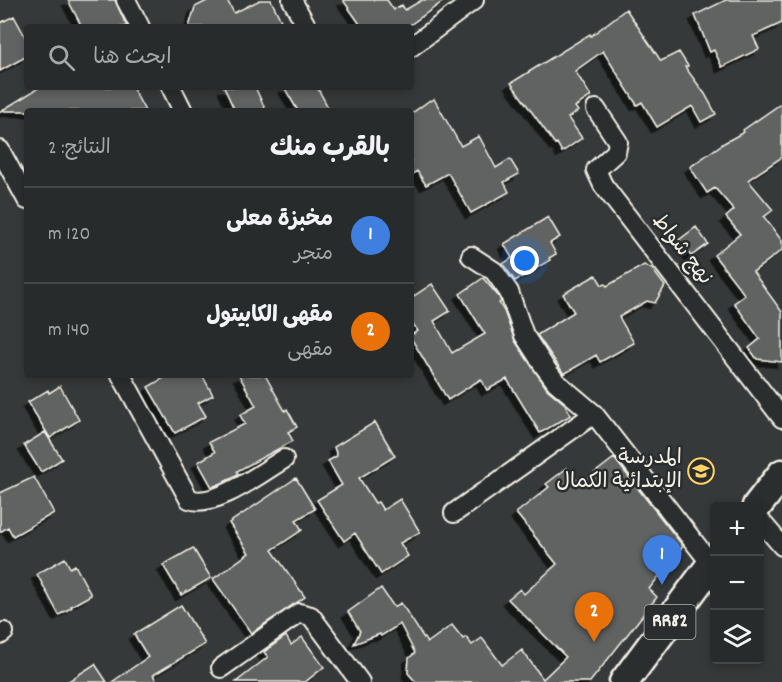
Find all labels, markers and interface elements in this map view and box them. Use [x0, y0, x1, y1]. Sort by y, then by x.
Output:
search box [24, 24, 414, 90]
icon: search [45, 41, 78, 74]
text: ابحث هنا [93, 43, 172, 74]
text: بالقرب منك [270, 131, 390, 168]
text: النتائج: 2 [48, 135, 111, 163]
text: مخبزة معلى [226, 205, 333, 236]
street label: نهج شواط [643, 208, 719, 292]
text: 120 m [48, 221, 90, 249]
text: 1 [368, 221, 373, 249]
text: متجر [294, 241, 333, 269]
your location [510, 246, 539, 275]
text: مقهى الكابيتول [206, 301, 333, 332]
text: 140 m [48, 317, 90, 345]
text: 2 [366, 317, 375, 345]
text: مقهى [287, 337, 333, 365]
place label: المدرسة الإبتدائية الكمال [556, 444, 682, 498]
school or university icon: المدرسة الإبتدائية الكمال [686, 456, 716, 486]
map controls [710, 502, 764, 664]
button: + [710, 502, 764, 556]
pin: 1 [642, 536, 682, 585]
button: − [710, 556, 764, 610]
pin: 2 [574, 592, 614, 642]
road number: RR82 [644, 605, 696, 639]
button: layers [710, 610, 764, 664]

